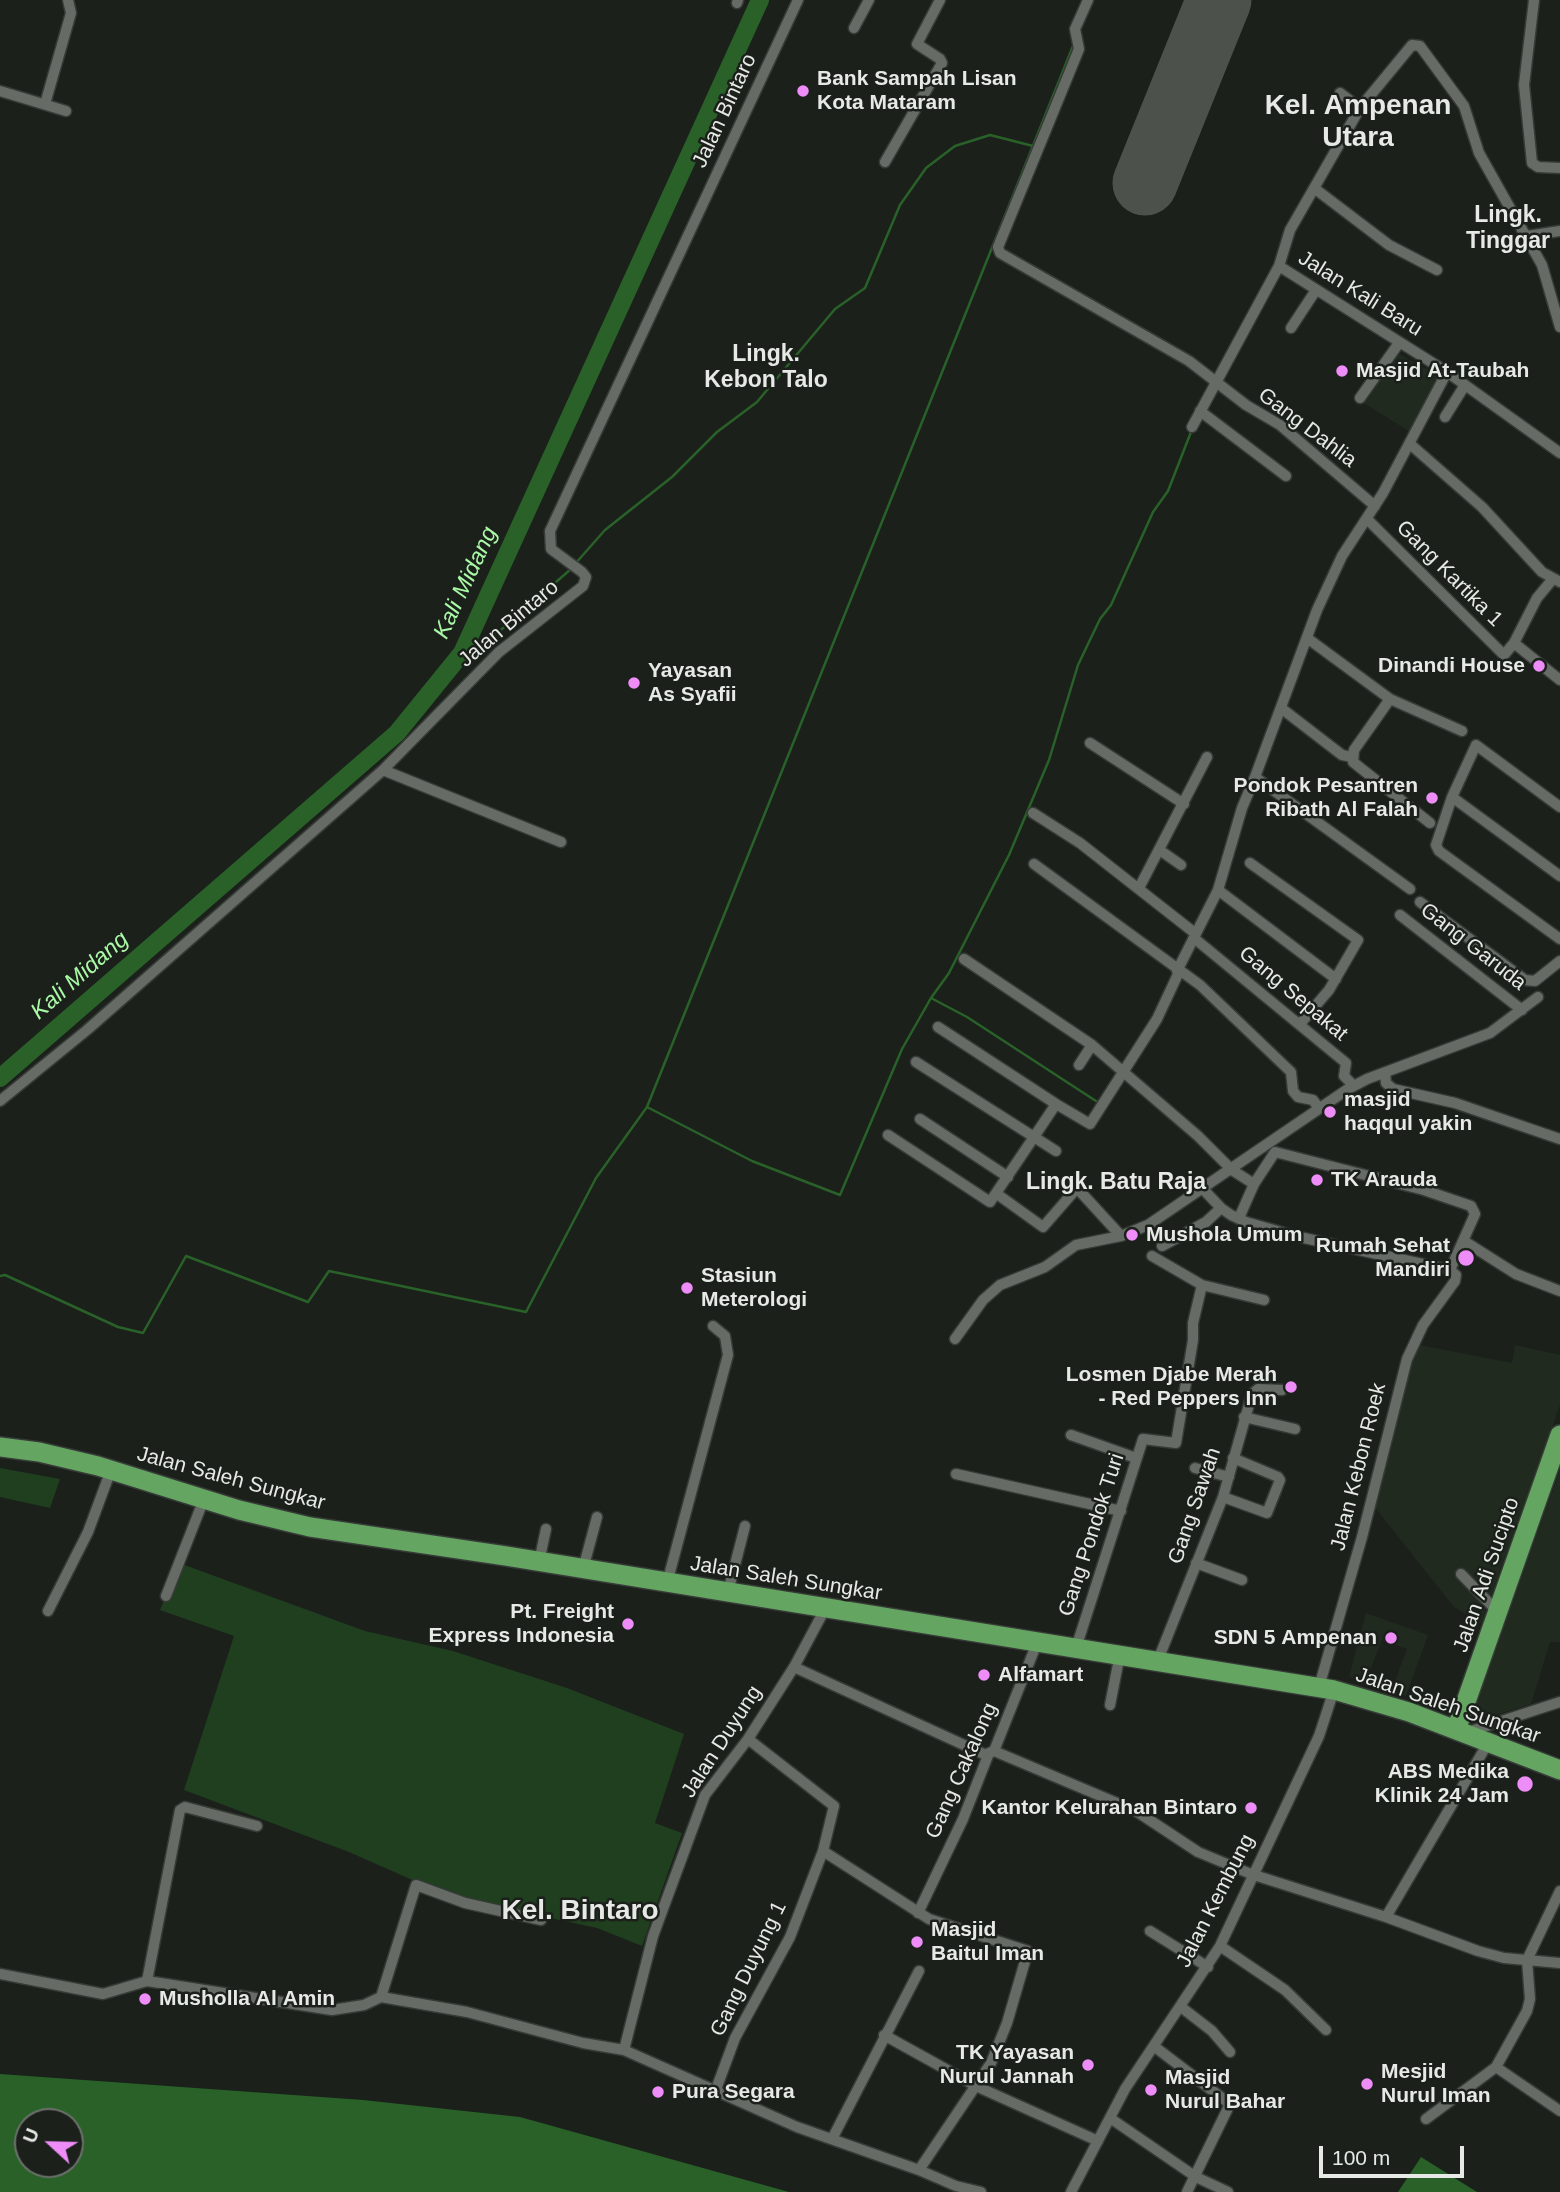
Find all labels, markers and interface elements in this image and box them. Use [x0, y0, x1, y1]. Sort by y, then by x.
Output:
street label: Jalan Bintaro [688, 50, 762, 172]
place label: Bank Sampah Lisan Kota Mataram [817, 66, 1017, 116]
marker: Bank Sampah Lisan Kota Mataram [795, 83, 811, 99]
district label: Kel. Ampenan Utara [1265, 89, 1451, 155]
district label: Lingk. Tinggar [1466, 202, 1550, 256]
street label: Jalan Kali Baru [1293, 246, 1427, 342]
district label: Lingk. Kebon Talo [704, 341, 828, 395]
place label: Masjid At-Taubah [1356, 358, 1529, 384]
marker: Masjid At-Taubah [1334, 363, 1350, 379]
street label: Gang Dahlia [1253, 383, 1361, 473]
street label: Gang Kartika 1 [1391, 516, 1507, 632]
water label: Kali Midang [428, 523, 504, 643]
street label: Jalan Bintaro [454, 575, 564, 673]
place label: Dinandi House [1378, 653, 1525, 679]
place label: Yayasan As Syafii [648, 658, 737, 708]
marker: Dinandi House [1531, 658, 1547, 674]
marker: Yayasan As Syafii [626, 675, 642, 691]
place label: Pondok Pesantren Ribath Al Falah [1234, 773, 1418, 823]
marker: Pondok Pesantren Ribath Al Falah [1424, 790, 1440, 806]
street label: Gang Garuda [1415, 898, 1531, 996]
water label: Kali Midang [26, 926, 134, 1026]
street label: Gang Sepakat [1233, 941, 1353, 1047]
place label: masjid haqqul yakin [1344, 1087, 1472, 1137]
marker: masjid haqqul yakin [1322, 1104, 1338, 1120]
place label: TK Arauda [1331, 1167, 1437, 1193]
district label: Lingk. Batu Raja [1026, 1169, 1206, 1197]
marker: TK Arauda [1309, 1172, 1325, 1188]
place label: Mushola Umum [1146, 1222, 1302, 1248]
marker: Mushola Umum [1124, 1227, 1140, 1243]
place label: Rumah Sehat Mandiri [1316, 1233, 1450, 1283]
marker: Rumah Sehat Mandiri [1456, 1248, 1476, 1268]
place label: Stasiun Meterologi [701, 1263, 807, 1313]
marker: Stasiun Meterologi [679, 1280, 695, 1296]
place label: Losmen Djabe Merah - Red Peppers Inn [1066, 1362, 1277, 1412]
marker: Losmen Djabe Merah - Red Peppers Inn [1283, 1379, 1299, 1395]
street label: Jalan Kebon Roek [1326, 1381, 1392, 1553]
street label: Jalan Saleh Sungkar [134, 1442, 328, 1516]
street label: Gang Sawah [1163, 1444, 1227, 1568]
street label: Gang Pondok Turi [1054, 1450, 1130, 1620]
street label: Jalan Adi Sucipto [1449, 1494, 1525, 1656]
street label: Jalan Saleh Sungkar [688, 1551, 884, 1607]
place label: Pt. Freight Express Indonesia [428, 1599, 614, 1649]
marker: Pt. Freight Express Indonesia [620, 1616, 636, 1632]
place label: SDN 5 Ampenan [1214, 1625, 1377, 1651]
marker: SDN 5 Ampenan [1383, 1630, 1399, 1646]
place label: Alfamart [998, 1662, 1083, 1688]
street label: Jalan Saleh Sungkar [1352, 1663, 1544, 1749]
marker: Alfamart [976, 1667, 992, 1683]
street label: Jalan Duyung [676, 1681, 768, 1803]
street label: Gang Cakalong [921, 1699, 1003, 1843]
place label: ABS Medika Klinik 24 Jam [1375, 1759, 1509, 1809]
marker: ABS Medika Klinik 24 Jam [1515, 1774, 1535, 1794]
place label: Kantor Kelurahan Bintaro [981, 1795, 1237, 1821]
marker: Kantor Kelurahan Bintaro [1243, 1800, 1259, 1816]
street label: Jalan Kembung [1172, 1830, 1260, 1972]
district label: Kel. Bintaro [501, 1894, 659, 1928]
street label: Gang Duyung 1 [705, 1897, 793, 2041]
place label: Masjid Baitul Iman [931, 1917, 1044, 1967]
marker: Masjid Baitul Iman [909, 1934, 925, 1950]
place label: Musholla Al Amin [159, 1986, 335, 2012]
marker: Musholla Al Amin [137, 1991, 153, 2007]
place label: TK Yayasan Nurul Jannah [940, 2040, 1074, 2090]
marker: TK Yayasan Nurul Jannah [1080, 2057, 1096, 2073]
place label: Mesjid Nurul Iman [1381, 2059, 1491, 2109]
place label: Masjid Nurul Bahar [1165, 2065, 1285, 2115]
marker: Mesjid Nurul Iman [1359, 2076, 1375, 2092]
place label: Pura Segara [672, 2079, 795, 2105]
marker: Masjid Nurul Bahar [1143, 2082, 1159, 2098]
marker: Pura Segara [650, 2084, 666, 2100]
north arrow [14, 2108, 84, 2178]
text: U [19, 2125, 43, 2146]
scale bar [1322, 2132, 1467, 2176]
text: 100 m [1332, 2146, 1390, 2169]

